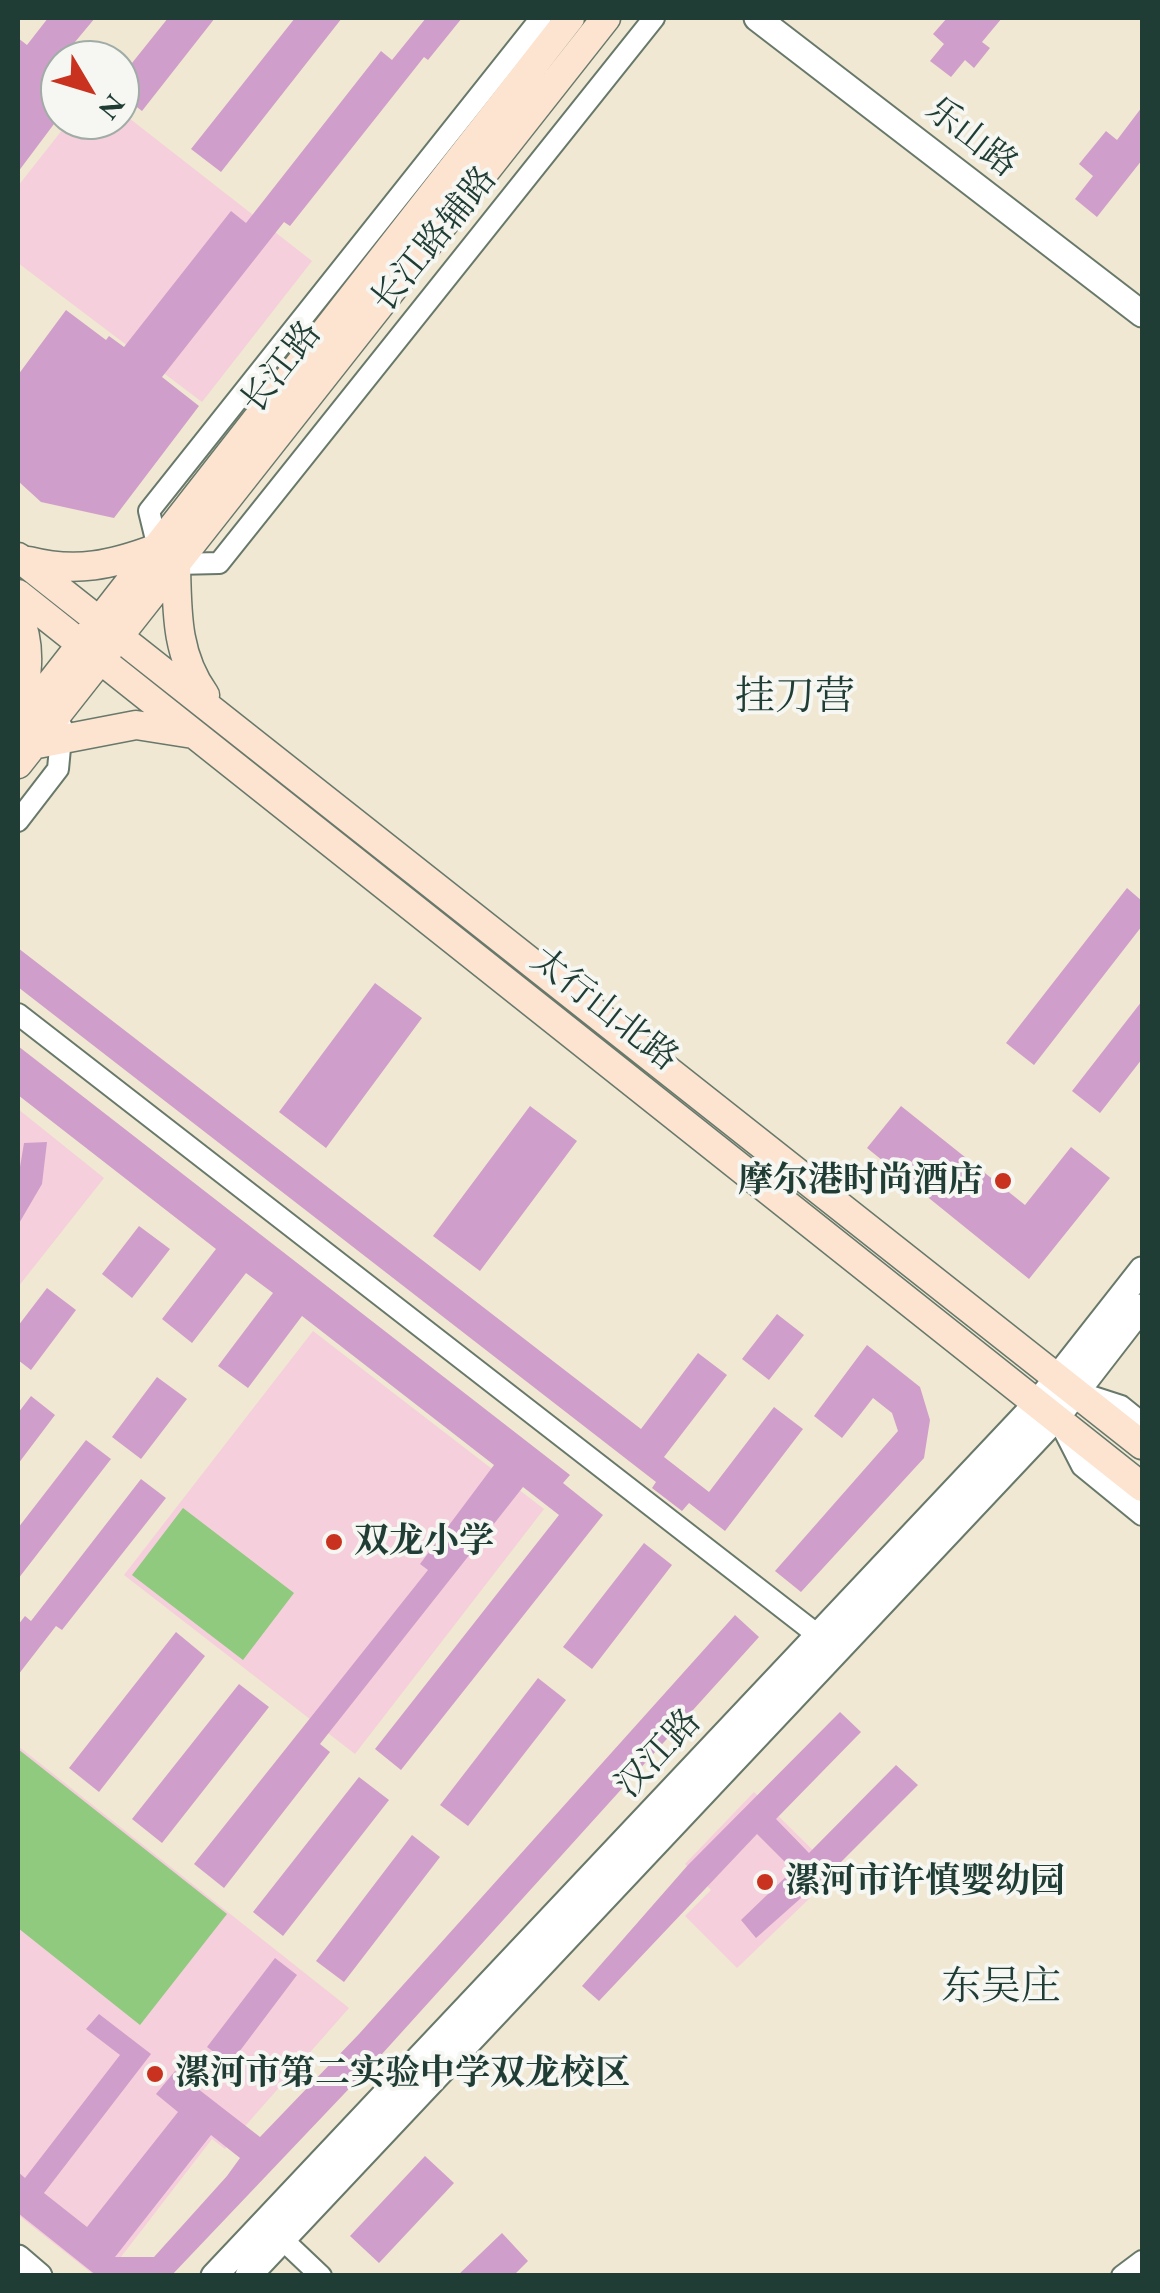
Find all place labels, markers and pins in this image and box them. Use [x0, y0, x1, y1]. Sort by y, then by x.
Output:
place label: 摩尔港时尚酒店 [738, 1160, 983, 1202]
marker: 摩尔港时尚酒店 [992, 1170, 1014, 1192]
place label: 双龙小学 [354, 1521, 494, 1563]
marker: 双龙小学 [323, 1531, 345, 1553]
place label: 漯河市许慎婴幼园 [785, 1861, 1065, 1903]
marker: 漯河市许慎婴幼园 [754, 1871, 776, 1893]
place label: 漯河市第二实验中学双龙校区 [175, 2053, 630, 2095]
marker: 漯河市第二实验中学双龙校区 [144, 2063, 166, 2085]

